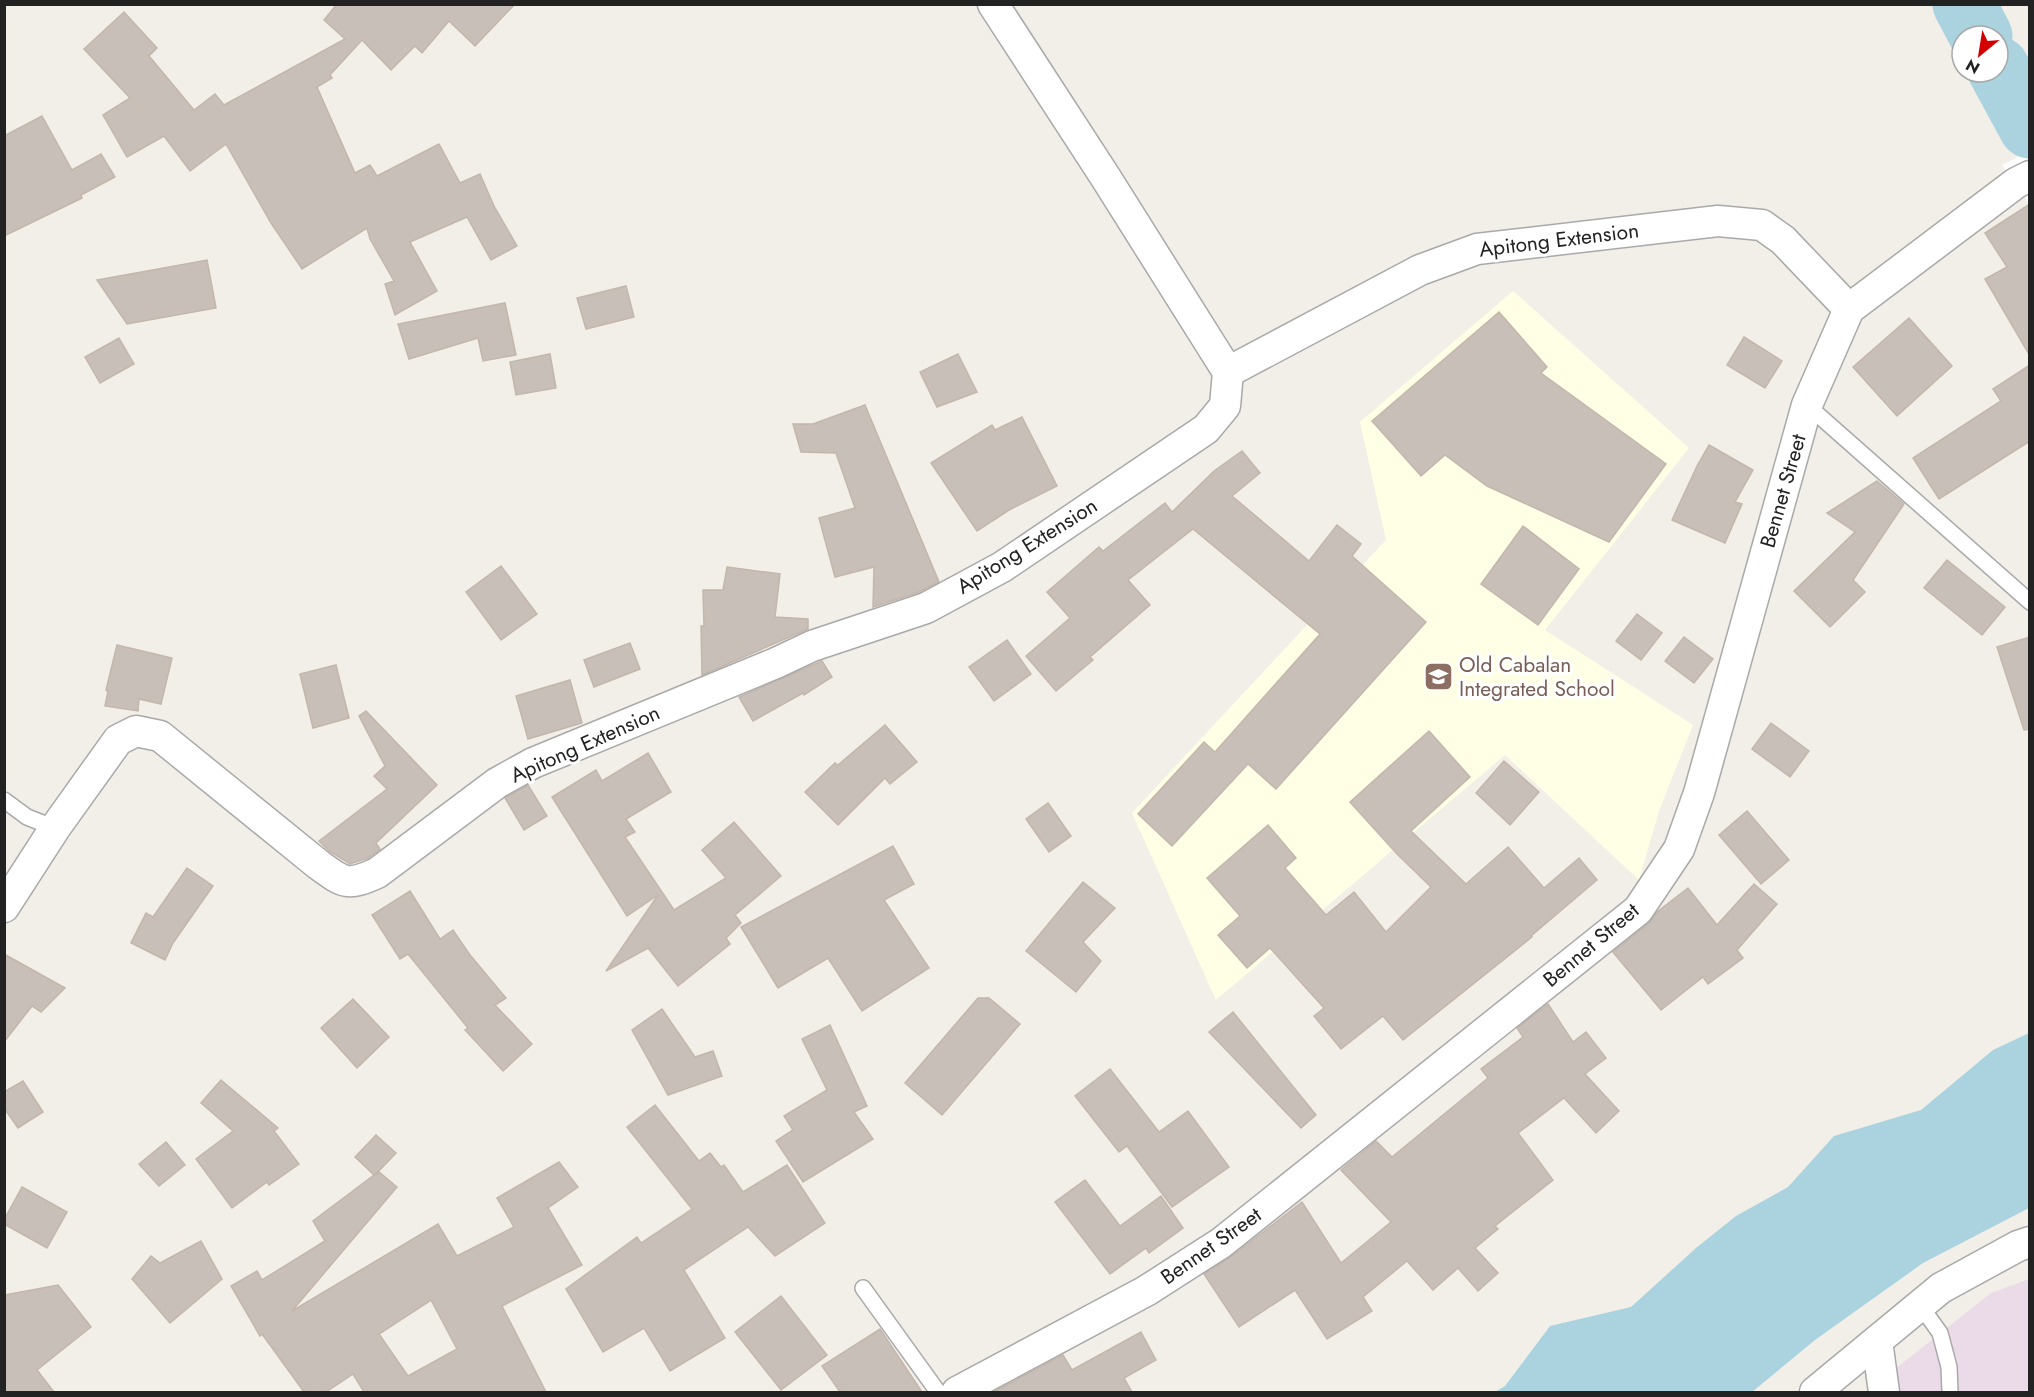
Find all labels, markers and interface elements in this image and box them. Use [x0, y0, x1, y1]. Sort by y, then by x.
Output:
north arrow [1950, 24, 2010, 84]
text: N [1961, 53, 1984, 80]
street label: Apitong Extension [1477, 215, 1641, 265]
street label: Bennet Street [1752, 431, 1814, 551]
street label: Apitong Extension [951, 491, 1103, 601]
place label: Old Cabalan Integrated School [1459, 650, 1615, 704]
school or university icon: Old Cabalan Integrated School [1422, 661, 1454, 693]
street label: Apitong Extension [505, 698, 665, 790]
street label: Bennet Street [1537, 896, 1645, 994]
street label: Bennet Street [1155, 1200, 1267, 1292]

